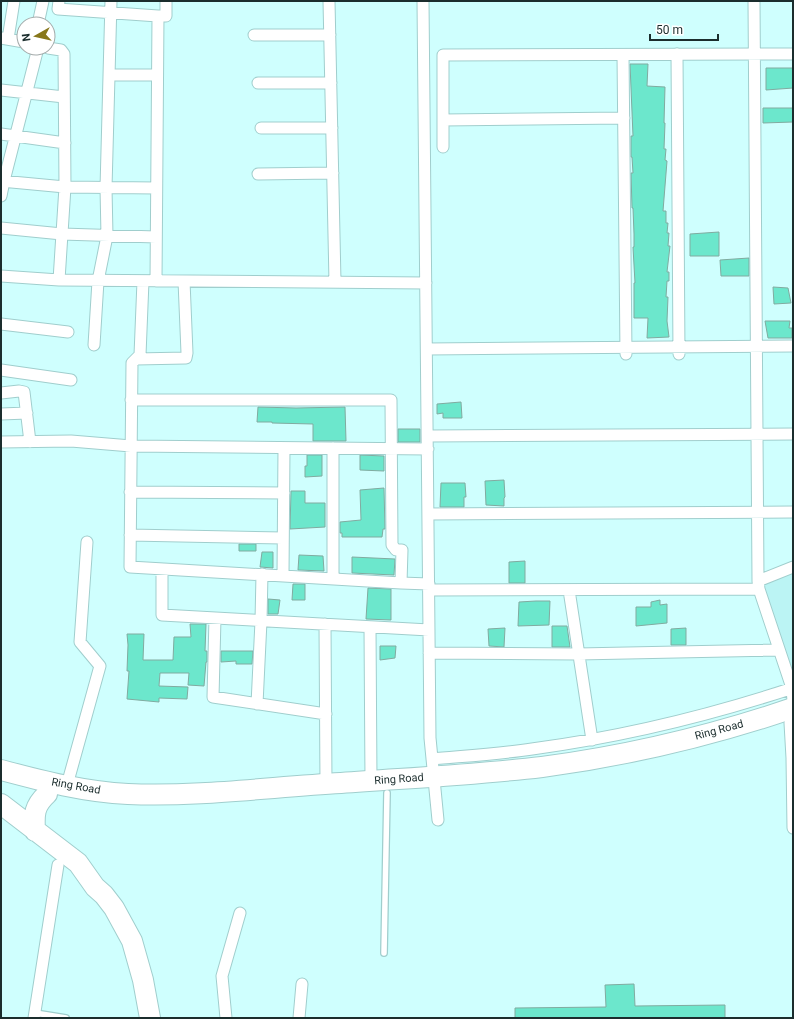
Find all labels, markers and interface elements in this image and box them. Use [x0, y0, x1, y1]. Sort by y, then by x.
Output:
north arrow [16, 16, 56, 56]
scale bar [650, 16, 718, 42]
text: 50 m [656, 23, 683, 37]
text: N [20, 32, 34, 42]
street label: Ring Road [693, 717, 745, 743]
street label: Ring Road [374, 771, 424, 787]
street label: Ring Road [50, 775, 102, 797]

